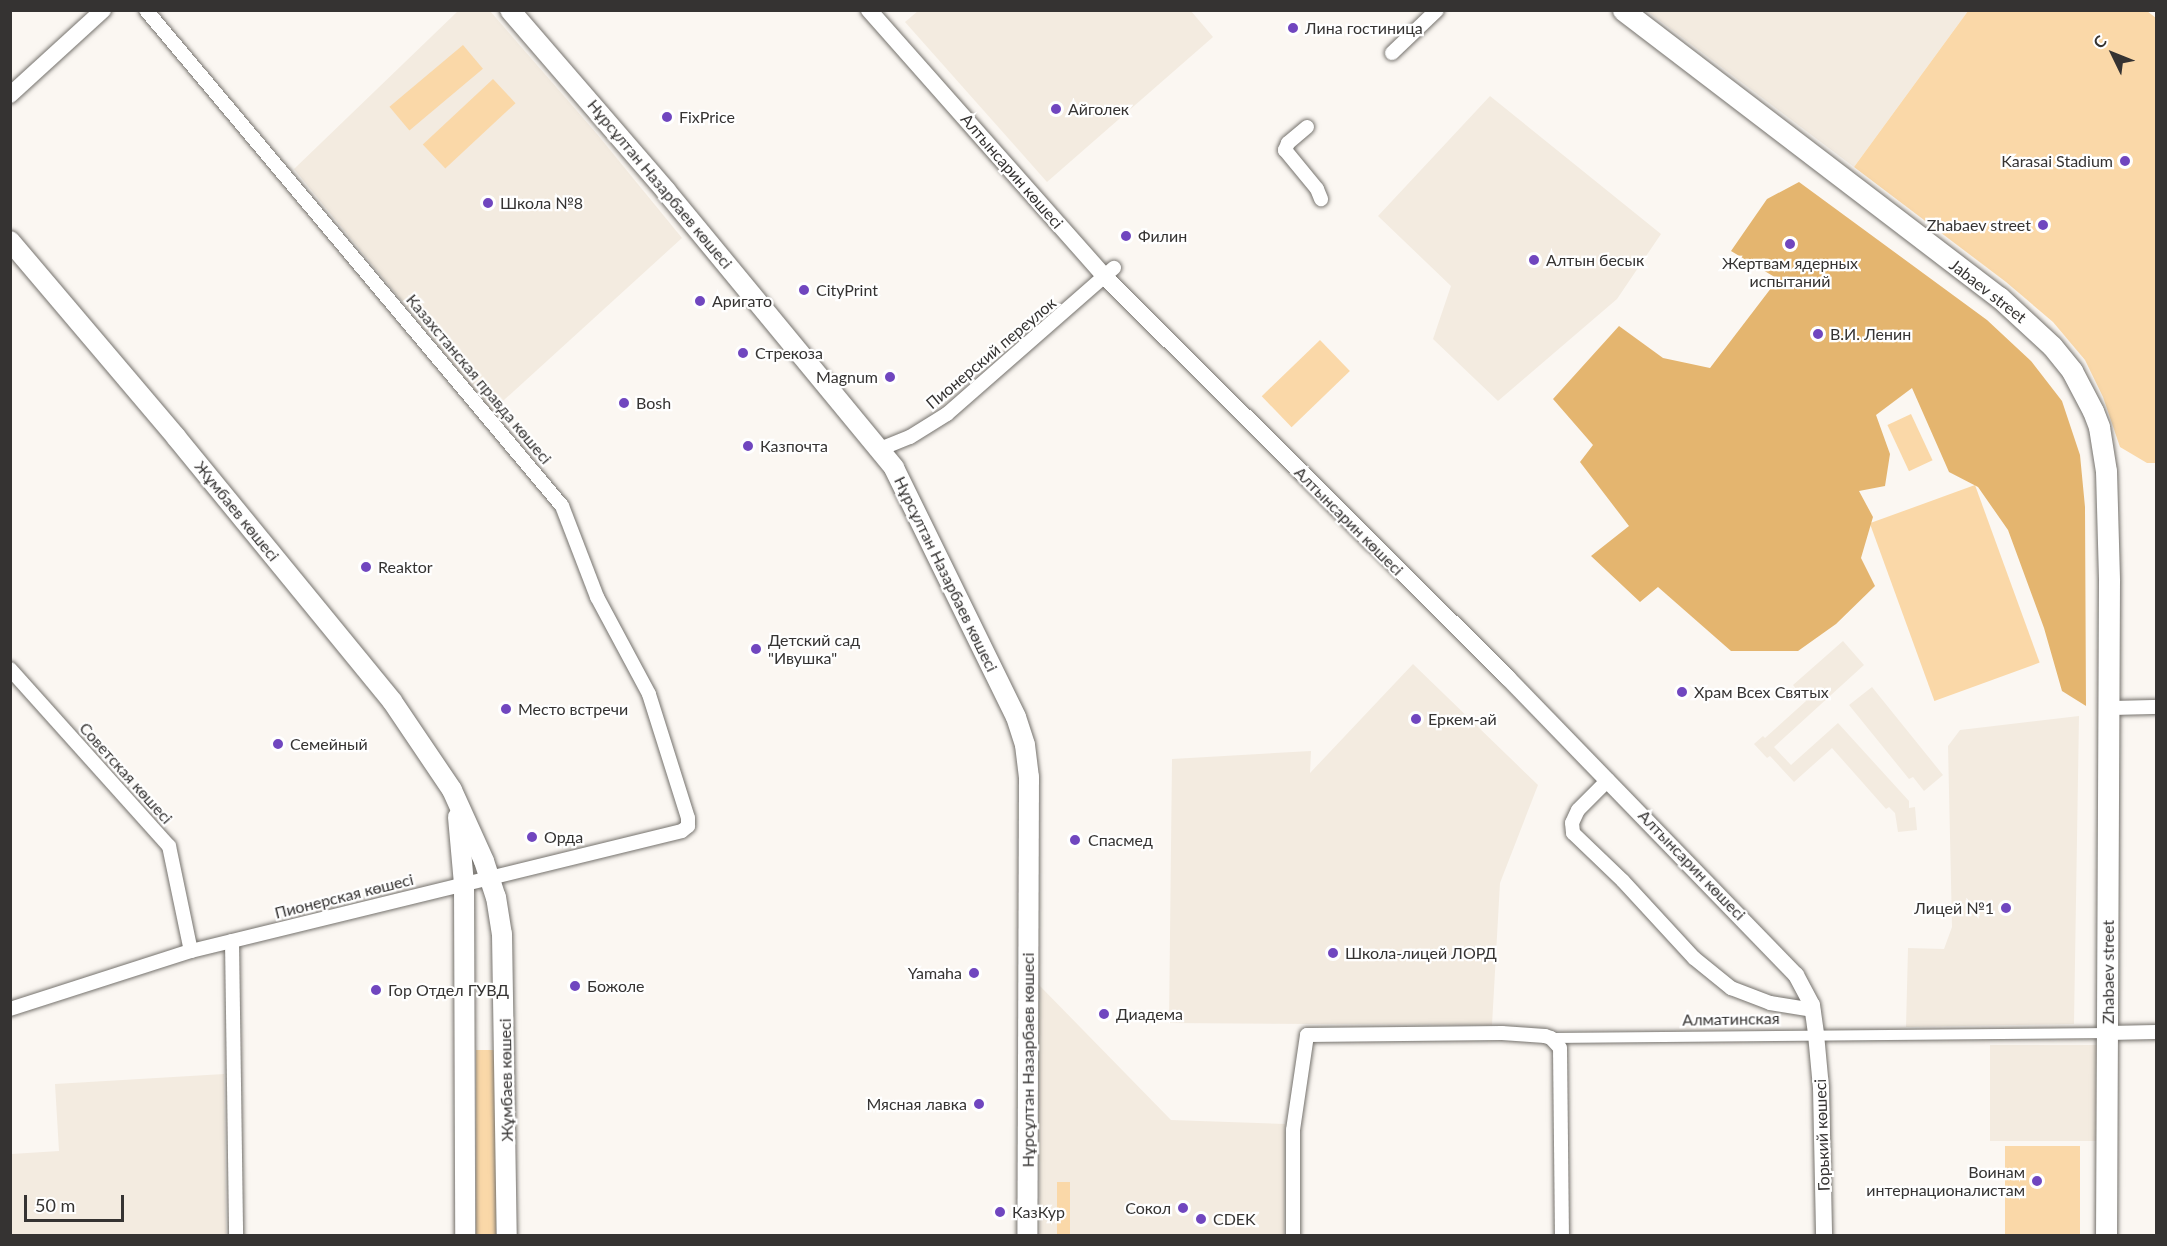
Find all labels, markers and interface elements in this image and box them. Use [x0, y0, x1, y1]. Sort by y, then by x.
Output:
place label: Лина гостиница [1305, 18, 1423, 38]
marker: Лина гостиница [1286, 21, 1300, 35]
north arrow [2083, 24, 2143, 84]
text: С [2089, 31, 2110, 52]
street label: Нұрсұлтан Назарбаев көшесі [584, 96, 736, 272]
place label: Айголек [1068, 99, 1129, 119]
marker: Айголек [1049, 102, 1063, 116]
place label: FixPrice [679, 107, 735, 127]
marker: FixPrice [660, 110, 674, 124]
street label: Алтынсарин көшесі [957, 110, 1067, 232]
place label: Karasai Stadium [2001, 151, 2113, 171]
marker: Karasai Stadium [2118, 154, 2132, 168]
place label: Школа №8 [500, 193, 583, 213]
marker: Школа №8 [481, 196, 495, 210]
place label: Zhabaev street [1926, 215, 2031, 235]
marker: Zhabaev street [2036, 218, 2050, 232]
place label: Филин [1138, 226, 1187, 246]
marker: Филин [1119, 229, 1133, 243]
marker: Жертвам ядерных испытаний [1783, 237, 1797, 251]
place label: Алтын бесык [1546, 250, 1644, 270]
marker: Алтын бесык [1527, 253, 1541, 267]
place label: Жертвам ядерных испытаний [1722, 253, 1858, 291]
street label: Jabaev street [1946, 255, 2030, 327]
place label: CityPrint [816, 280, 878, 300]
marker: CityPrint [797, 283, 811, 297]
street label: Казахстанская правда көшесі [402, 290, 556, 468]
place label: Аригато [712, 291, 772, 311]
street label: Пионерский переулок [922, 293, 1060, 413]
marker: Аригато [693, 294, 707, 308]
place label: В.И. Ленин [1830, 324, 1911, 344]
marker: В.И. Ленин [1811, 327, 1825, 341]
place label: Стрекоза [755, 343, 823, 363]
marker: Стрекоза [736, 346, 750, 360]
place label: Magnum [816, 367, 878, 387]
marker: Magnum [883, 370, 897, 384]
place label: Bosh [636, 393, 671, 413]
marker: Bosh [617, 396, 631, 410]
place label: Казпочта [760, 436, 828, 456]
marker: Казпочта [741, 439, 755, 453]
street label: Жұмбаев көшесі [191, 457, 283, 565]
street label: Алтынсарин көшесі [1291, 463, 1407, 579]
street label: Нұрсұлтан Назарбаев көшесі [890, 473, 1002, 675]
place label: Reaktor [378, 557, 433, 577]
marker: Reaktor [359, 560, 373, 574]
place label: Детский сад "Ивушка" [768, 630, 860, 668]
marker: Детский сад "Ивушка" [749, 642, 763, 656]
place label: Храм Всех Святых [1694, 682, 1829, 702]
marker: Храм Всех Святых [1675, 685, 1689, 699]
place label: Место встречи [518, 699, 628, 719]
marker: Место встречи [499, 702, 513, 716]
place label: Еркем-ай [1428, 709, 1497, 729]
marker: Еркем-ай [1409, 712, 1423, 726]
street label: Советская көшесі [76, 718, 176, 828]
place label: Семейный [290, 734, 368, 754]
marker: Семейный [271, 737, 285, 751]
street label: Алтынсарин көшесі [1634, 806, 1750, 924]
place label: Орда [544, 827, 583, 847]
marker: Орда [525, 830, 539, 844]
place label: Спасмед [1088, 830, 1153, 850]
marker: Спасмед [1066, 831, 1084, 849]
street label: Пионерская көшесі [273, 869, 415, 923]
place label: Лицей №1 [1914, 898, 1994, 918]
marker: Лицей №1 [1999, 901, 2013, 915]
street label: Zhabaev street [2098, 920, 2118, 1024]
place label: Школа-лицей ЛОРД [1345, 943, 1497, 963]
marker: Школа-лицей ЛОРД [1326, 946, 1340, 960]
street label: Нұрсұлтан Назарбаев көшесі [1018, 953, 1038, 1167]
place label: Yamaha [908, 963, 962, 983]
marker: Yamaha [967, 966, 981, 980]
place label: Божоле [587, 976, 645, 996]
marker: Божоле [568, 979, 582, 993]
place label: Гор Отдел ГУВД [388, 980, 509, 1000]
marker: Гор Отдел ГУВД [369, 983, 383, 997]
place label: Диадема [1116, 1004, 1183, 1024]
marker: Диадема [1097, 1007, 1111, 1021]
street label: Алматинская [1682, 1009, 1780, 1029]
street label: Жұмбаев көшесі [495, 1018, 517, 1142]
street label: Горький көшесі [1810, 1078, 1834, 1192]
place label: Мясная лавка [866, 1094, 967, 1114]
marker: Мясная лавка [972, 1097, 986, 1111]
place label: Воинам интернационалистам [1866, 1162, 2025, 1200]
marker: Воинам интернационалистам [2030, 1174, 2044, 1188]
scale bar [27, 1183, 128, 1221]
text: 50 m [35, 1194, 75, 1216]
place label: Сокол [1125, 1198, 1171, 1218]
marker: Сокол [1176, 1201, 1190, 1215]
place label: КазКур [1012, 1202, 1065, 1222]
marker: КазКур [993, 1205, 1007, 1219]
place label: CDEK [1213, 1209, 1256, 1229]
marker: CDEK [1194, 1212, 1208, 1226]

